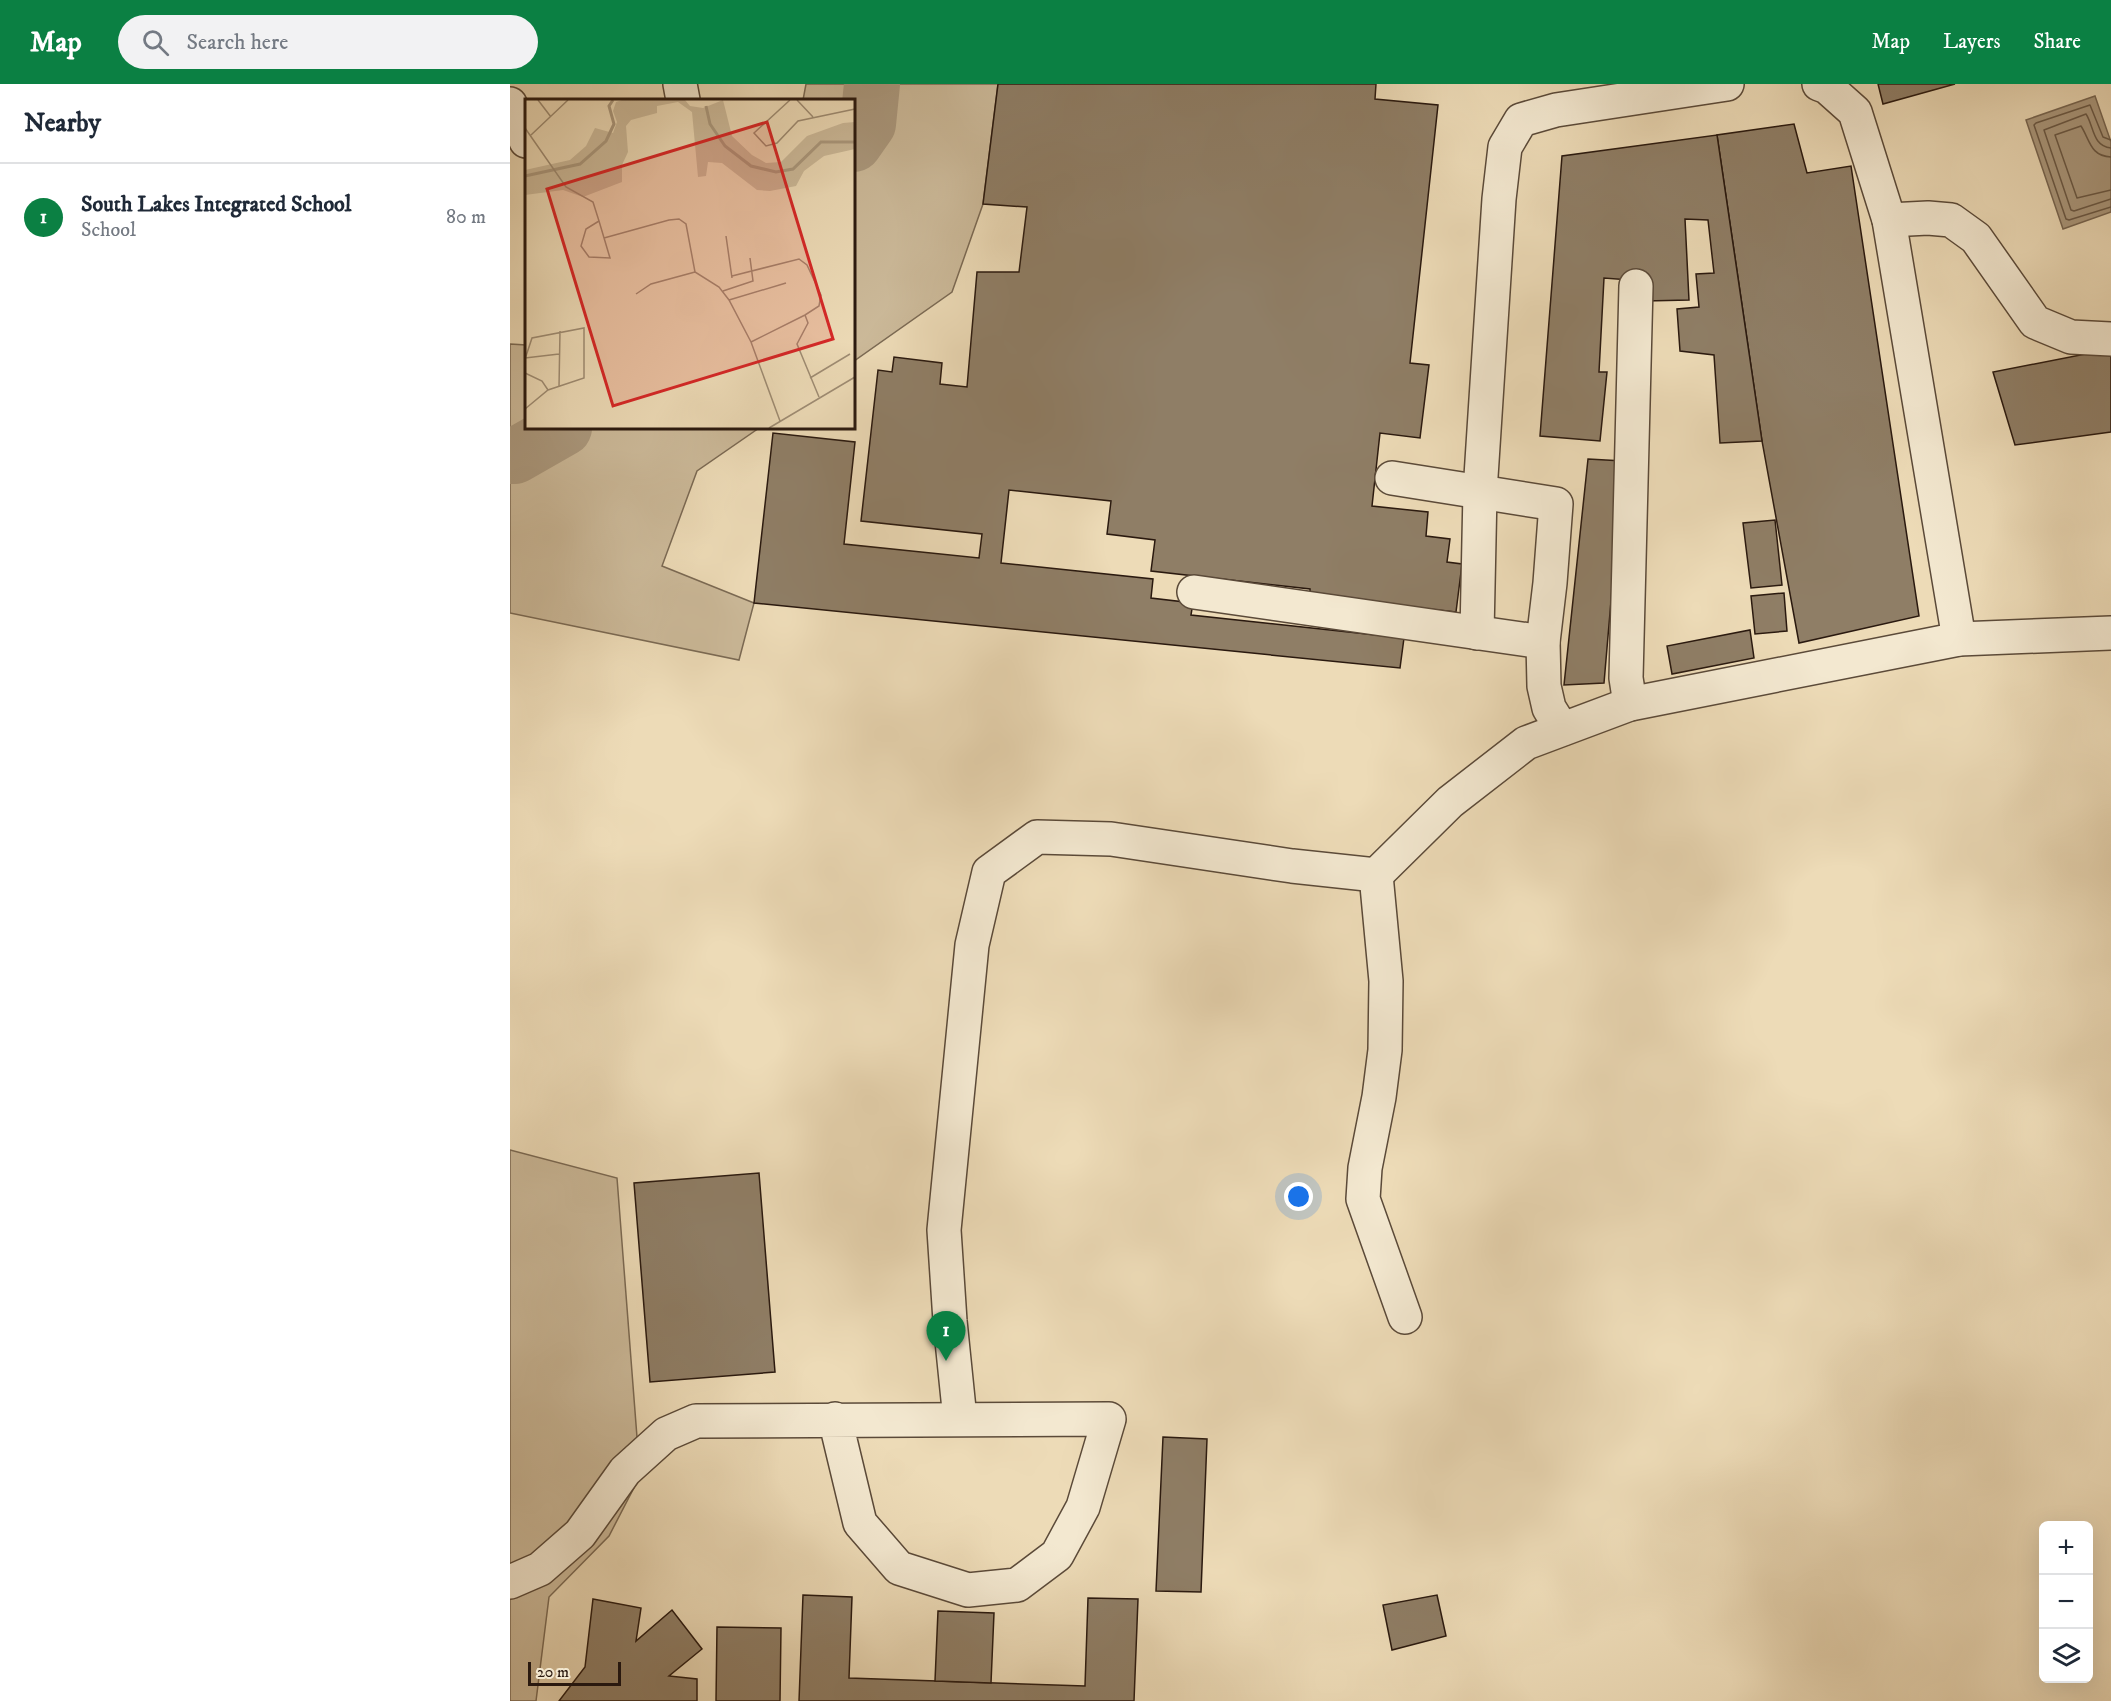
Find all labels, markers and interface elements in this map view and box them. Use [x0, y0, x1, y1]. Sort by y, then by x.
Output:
search box [118, 15, 538, 69]
text: Map [30, 25, 82, 60]
icon: search [139, 26, 172, 59]
text: Search here [187, 29, 288, 56]
text: Map [1871, 29, 1910, 55]
text: Layers [1943, 29, 2001, 55]
text: Share [2034, 29, 2081, 55]
inset map [525, 99, 855, 429]
text: Nearby [24, 107, 101, 140]
text: South Lakes Integrated School [81, 191, 351, 218]
text: 1 [40, 205, 47, 230]
text: 80 m [446, 205, 486, 230]
text: School [81, 218, 136, 243]
your location [1284, 1182, 1313, 1211]
pin: 1 [926, 1312, 966, 1361]
map controls [2039, 1521, 2093, 1683]
button: + [2039, 1521, 2093, 1575]
button: − [2039, 1575, 2093, 1629]
button: layers [2039, 1629, 2093, 1683]
scale bar [528, 1659, 621, 1686]
text: 20 m [537, 1662, 569, 1682]

